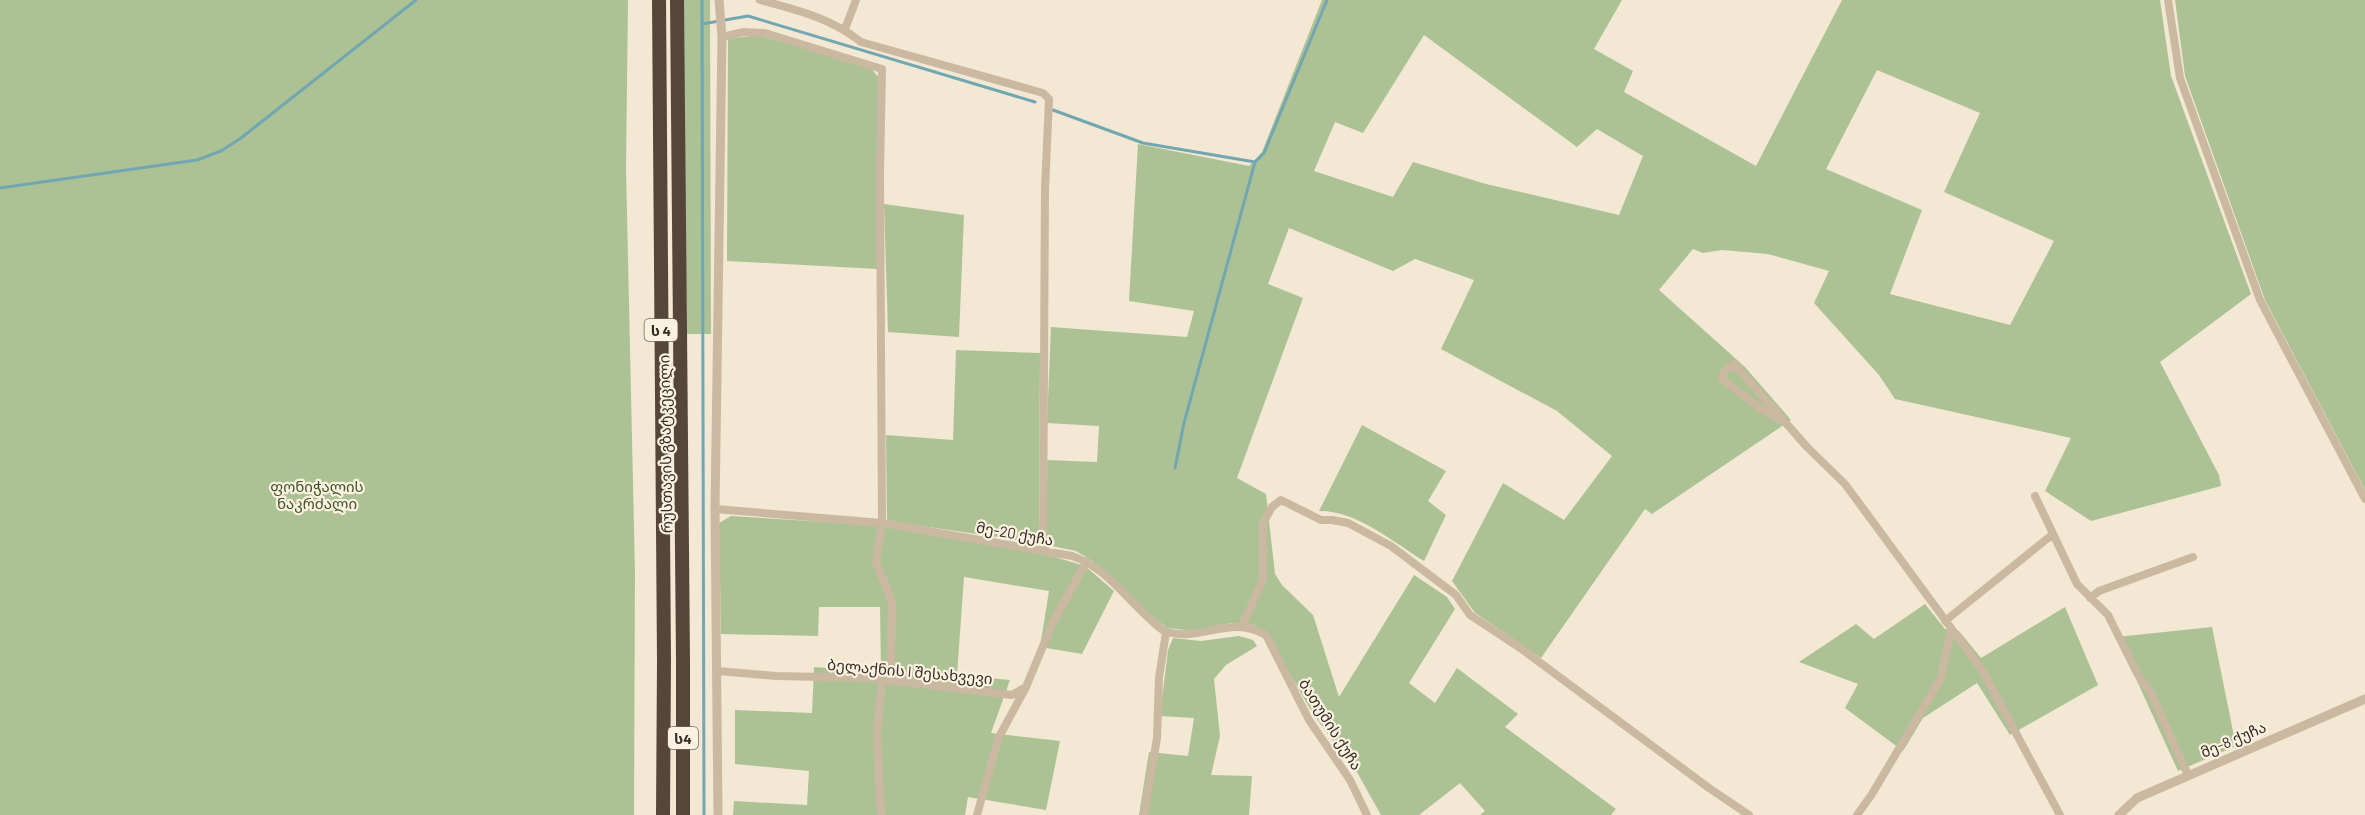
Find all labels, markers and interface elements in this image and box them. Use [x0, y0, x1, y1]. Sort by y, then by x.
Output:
road number: ს 4 [644, 319, 678, 341]
street label: რუსთავის გზატკეცილი [654, 355, 677, 533]
park label: ფონიჭალის ნაკრძალი [270, 477, 364, 513]
street label: მე-20 ქუჩა [975, 517, 1055, 550]
street label: ბელაქნის I შესახვევი [826, 655, 993, 688]
street label: ბათუმის ქუჩა [1295, 675, 1366, 774]
street label: მე-8 ქუჩა [2198, 717, 2269, 762]
road number: ს4 [668, 727, 698, 749]

